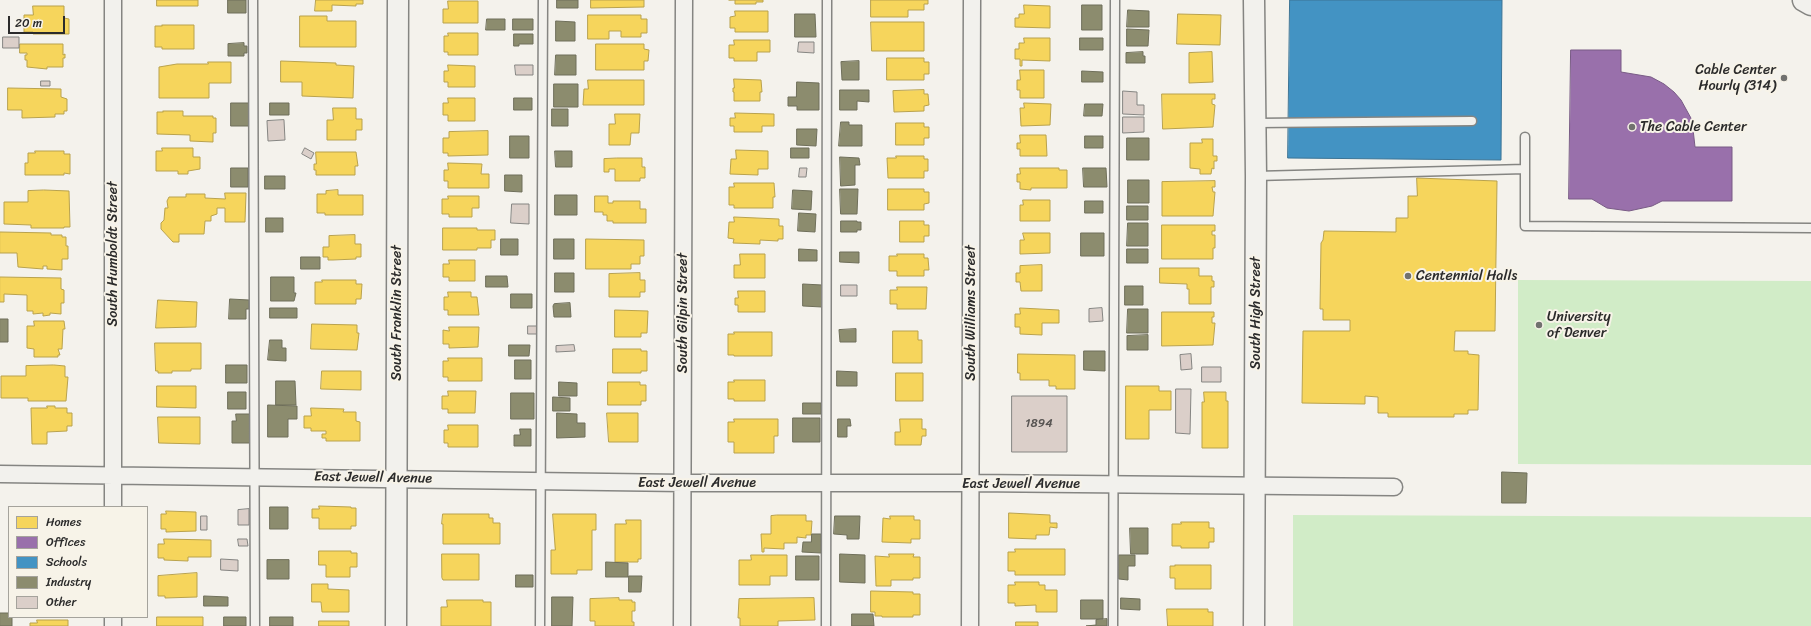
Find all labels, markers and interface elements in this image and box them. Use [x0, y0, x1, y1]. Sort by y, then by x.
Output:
scale bar [10, 8, 67, 34]
text: 20 m [15, 12, 42, 34]
place label: Cable Center Hourly (314) [1695, 62, 1776, 94]
marker: Cable Center Hourly (314) [1779, 73, 1789, 83]
place label: The Cable Center [1640, 119, 1747, 135]
marker: The Cable Center [1627, 122, 1637, 132]
street label: South Humboldt Street [105, 181, 121, 327]
street label: South Franklin Street [389, 245, 405, 381]
street label: South Williams Street [963, 245, 979, 381]
street label: South Gilpin Street [675, 253, 691, 373]
street label: South High Street [1248, 256, 1264, 370]
place label: Centennial Halls [1416, 268, 1517, 284]
marker: Centennial Halls [1403, 271, 1413, 281]
place label: University of Denver [1547, 309, 1611, 342]
marker: University of Denver [1534, 320, 1544, 330]
house number: 1894 [1025, 417, 1053, 431]
street label: East Jewell Avenue [314, 469, 432, 487]
street label: East Jewell Avenue [638, 475, 756, 491]
street label: East Jewell Avenue [962, 476, 1080, 492]
legend [8, 506, 148, 618]
text: Homes [46, 511, 82, 533]
text: Offices [46, 531, 85, 553]
text: Schools [46, 551, 87, 573]
text: Industry [46, 571, 91, 593]
text: Other [46, 591, 76, 613]

